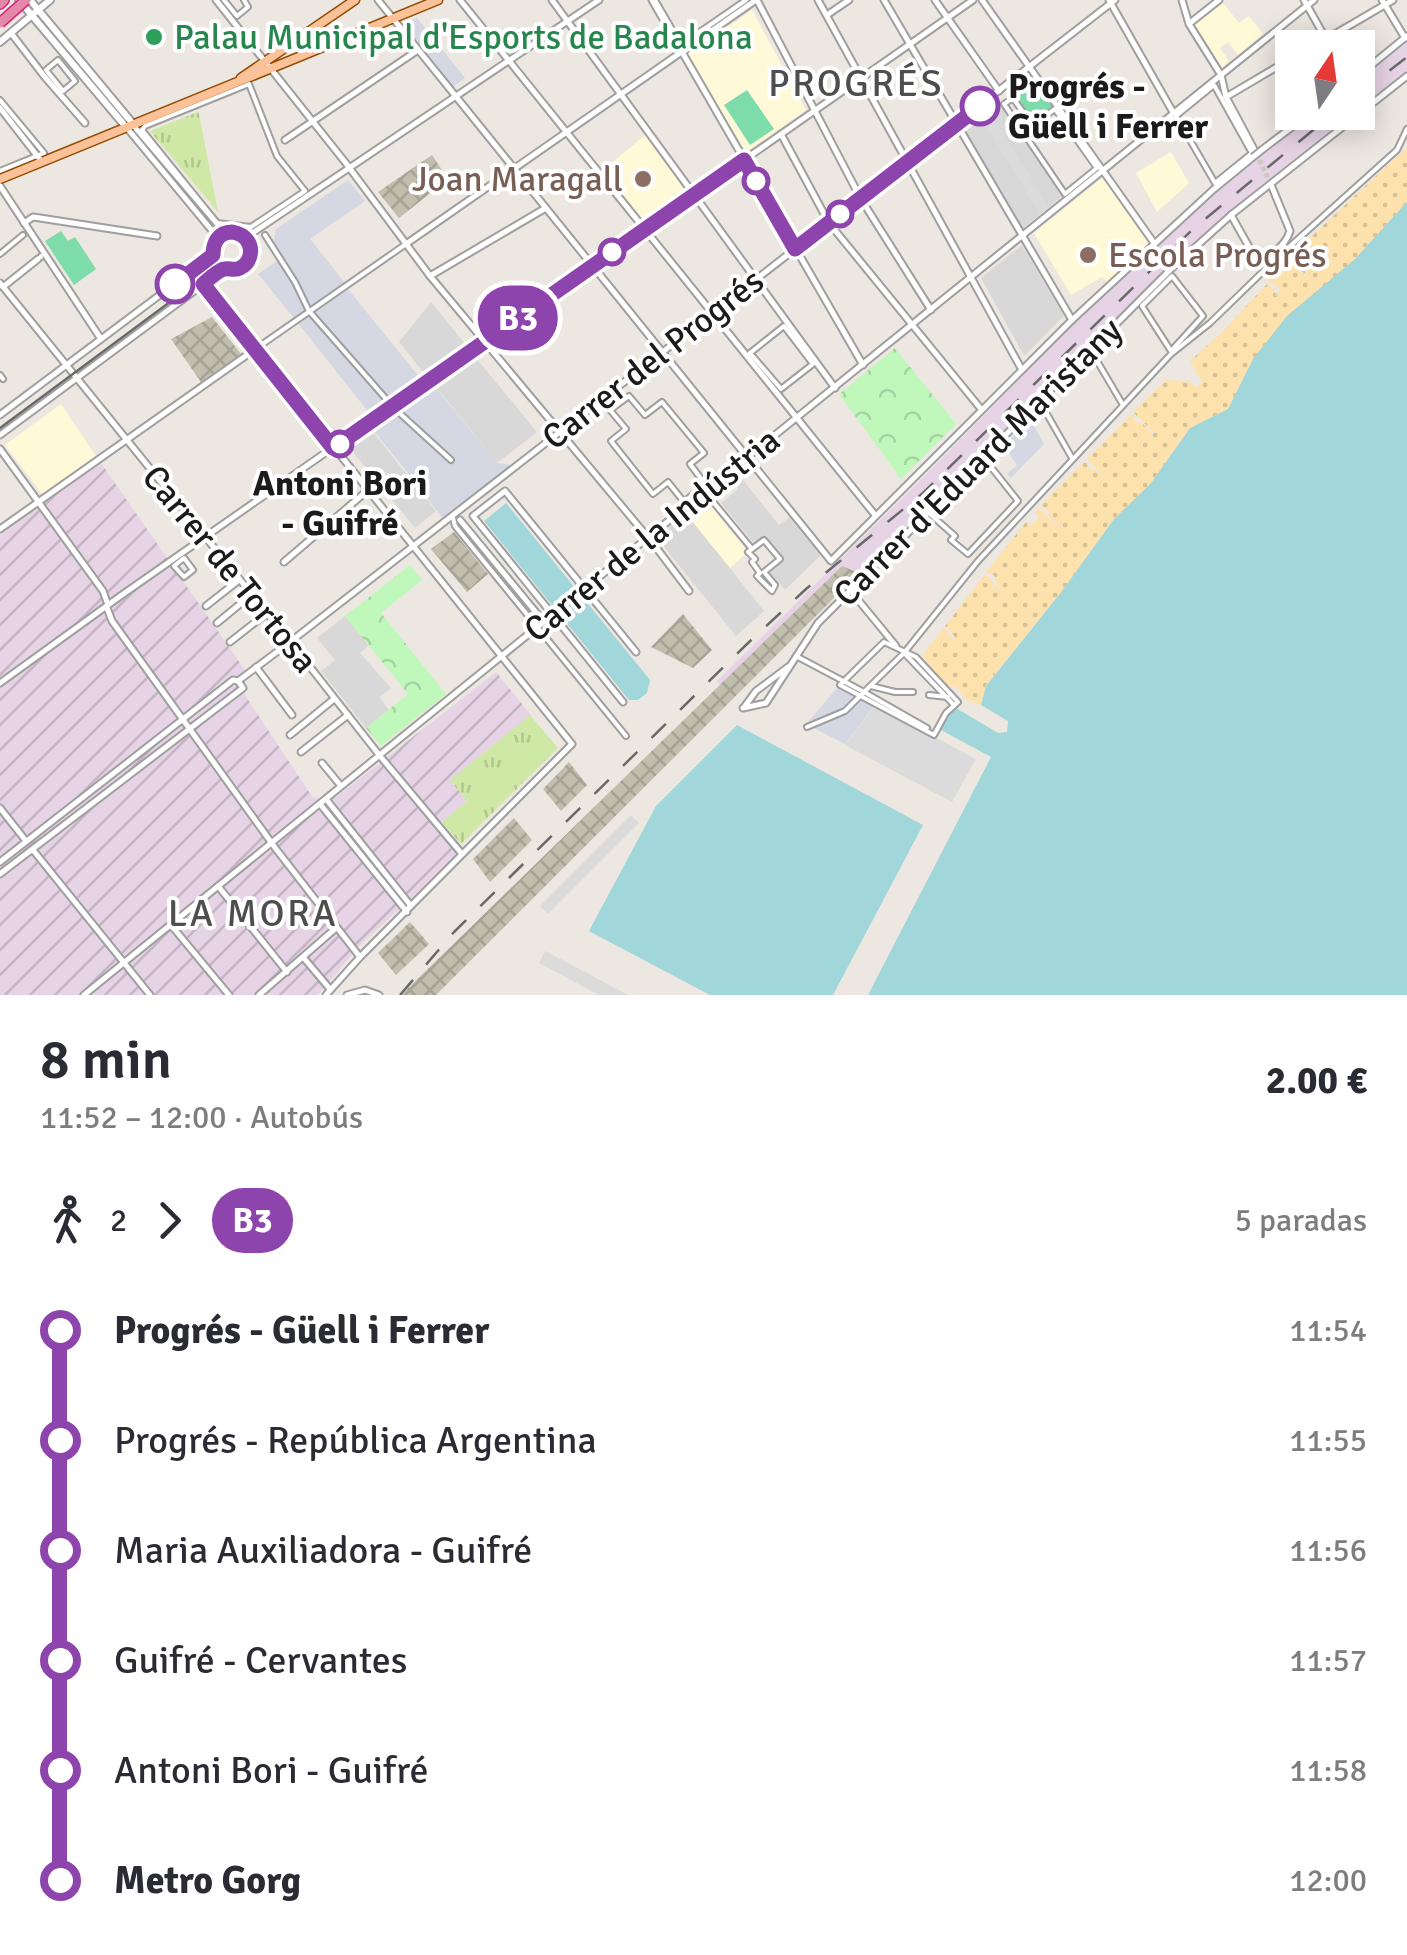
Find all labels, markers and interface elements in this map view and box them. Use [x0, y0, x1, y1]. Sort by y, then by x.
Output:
place label: Palau Municipal d'Esports de Badalona [174, 16, 753, 59]
marker: Palau Municipal d'Esports de Badalona [143, 26, 165, 48]
north arrow [1275, 30, 1375, 130]
map controls [1275, 30, 1375, 130]
district label: PROGRÉS [768, 60, 944, 107]
place label: Progrés - Güell i Ferrer [1008, 65, 1208, 148]
marker: Progrés - Güell i Ferrer [961, 87, 999, 125]
place label: Joan Maragall [412, 158, 623, 201]
marker: Joan Maragall [632, 168, 654, 190]
unlabelled marker [743, 168, 769, 194]
unlabelled marker [827, 201, 853, 227]
place label: Escola Progrés [1108, 234, 1327, 277]
unlabelled marker [599, 239, 625, 265]
marker: Escola Progrés [1077, 244, 1099, 266]
street label: Carrer del Progrés [534, 259, 772, 459]
unlabelled marker [156, 265, 194, 303]
line badge: B3 [473, 286, 563, 350]
text: B3 [498, 297, 538, 340]
street label: Carrer d'Eduard Maristany [825, 309, 1131, 615]
street label: Carrer de la Indústria [515, 419, 789, 651]
marker: Antoni Bori - Guifré [327, 431, 353, 457]
street label: Carrer de Tortosa [133, 456, 327, 682]
place label: Antoni Bori - Guifré [253, 462, 427, 545]
district label: LA MORA [168, 890, 338, 937]
text: 8 min [40, 1026, 172, 1094]
text: 2.00 € [1266, 1057, 1367, 1104]
text: 11:52 – 12:00 · Autobús [40, 1098, 363, 1137]
icon: walk [40, 1193, 95, 1248]
icon: forward [142, 1193, 197, 1248]
text: B3 [232, 1199, 273, 1242]
text: 2 [110, 1201, 127, 1240]
text: 5 paradas [1235, 1201, 1367, 1240]
text: Progrés - Güell i Ferrer [114, 1307, 489, 1354]
text: 11:54 [1289, 1311, 1367, 1350]
text: Progrés - República Argentina [114, 1417, 597, 1464]
text: 11:55 [1289, 1421, 1367, 1460]
text: Maria Auxiliadora - Guifré [114, 1527, 532, 1574]
text: 11:56 [1289, 1531, 1367, 1570]
text: Guifré - Cervantes [114, 1637, 408, 1684]
text: 11:57 [1289, 1641, 1367, 1680]
text: Antoni Bori - Guifré [114, 1747, 429, 1794]
text: 11:58 [1289, 1751, 1367, 1790]
text: Metro Gorg [114, 1857, 301, 1904]
text: 12:00 [1289, 1861, 1367, 1900]

